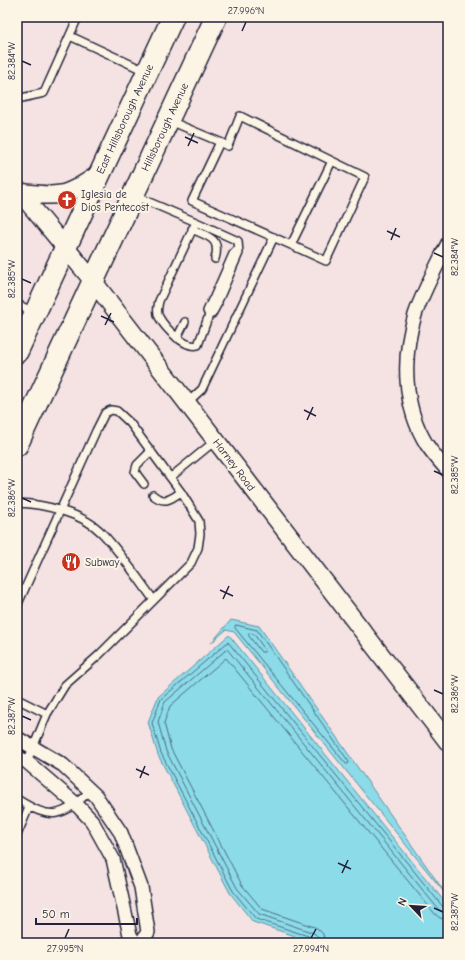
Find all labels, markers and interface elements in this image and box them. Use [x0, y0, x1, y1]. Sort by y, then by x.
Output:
text: 27.996°N [228, 5, 264, 17]
text: 82.384°W [6, 42, 18, 80]
street label: East Hillsborough Avenue [94, 62, 156, 176]
street label: Hillsborough Avenue [139, 80, 191, 173]
place label: Iglesia de Dios Pentecost [81, 188, 150, 214]
church icon: Iglesia de Dios Pentecost [56, 189, 78, 211]
text: 82.384°W [449, 238, 461, 276]
text: 82.385°W [6, 259, 18, 298]
street label: Harney Road [210, 436, 258, 494]
text: 82.385°W [449, 455, 461, 494]
text: 82.386°W [6, 478, 18, 517]
restaurant icon: Subway [60, 551, 82, 573]
place label: Subway [85, 556, 120, 569]
text: 82.386°W [449, 674, 461, 713]
text: 82.387°W [6, 697, 18, 735]
north arrow [391, 886, 431, 926]
text: 82.387°W [449, 893, 461, 931]
text: N [395, 896, 410, 908]
scale bar [36, 900, 137, 926]
text: 50 m [42, 907, 70, 921]
text: 27.995°N [47, 943, 83, 955]
text: 27.994°N [293, 943, 329, 955]

